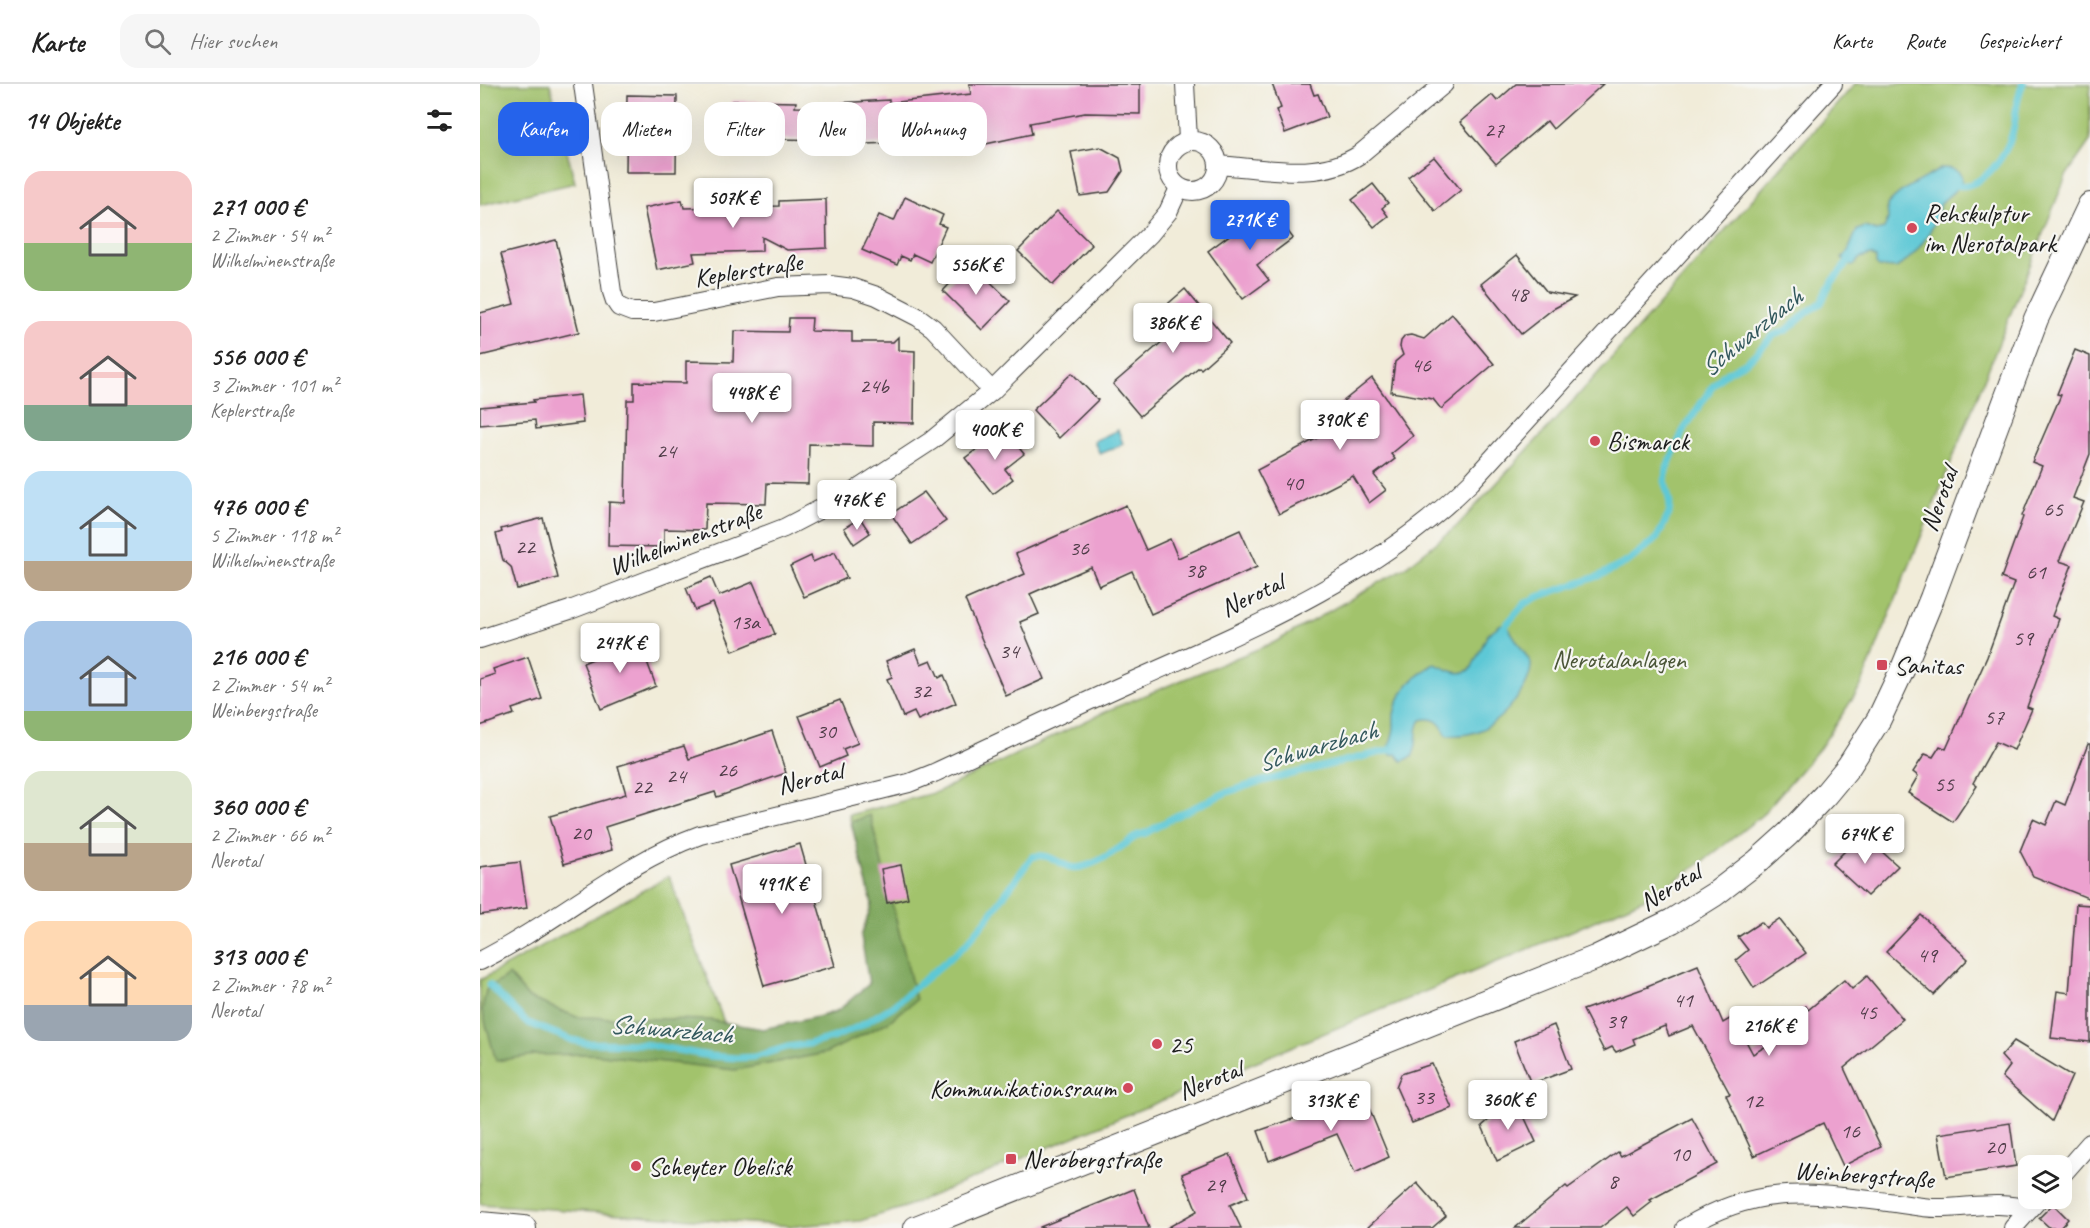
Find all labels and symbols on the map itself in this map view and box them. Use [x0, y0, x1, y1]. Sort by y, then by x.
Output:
house number: 27 [1484, 116, 1505, 144]
pin: 507K € [684, 178, 782, 229]
place label: Rehskulptur im Nerotalpark [1924, 197, 2058, 260]
pin: 271K € [1201, 200, 1299, 251]
marker: Rehskulptur im Nerotalpark [1905, 221, 1919, 235]
street label: Keplerstraße [692, 245, 807, 295]
pin: 556K € [927, 245, 1025, 296]
water label: Schwarzbach [1693, 279, 1811, 384]
house number: 48 [1508, 280, 1530, 308]
pin: 386K € [1124, 303, 1222, 354]
house number: 46 [1411, 351, 1432, 379]
house number: 24b [859, 372, 890, 400]
pin: 448K € [703, 373, 801, 424]
pin: 390K € [1291, 400, 1389, 451]
pin: 400K € [946, 410, 1044, 461]
place label: Bismarck [1607, 425, 1690, 458]
marker: Bismarck [1588, 434, 1602, 448]
house number: 24 [656, 437, 678, 465]
street label: Nerotal [1912, 458, 1967, 536]
house number: 40 [1283, 469, 1305, 497]
pin: 476K € [808, 480, 906, 531]
street label: Wilhelminenstraße [604, 494, 768, 583]
house number: 65 [2043, 495, 2064, 523]
house number: 22 [515, 533, 537, 561]
house number: 36 [1069, 534, 1090, 562]
house number: 38 [1185, 556, 1207, 584]
house number: 61 [2026, 558, 2047, 586]
street label: Nerotal [1215, 564, 1293, 624]
house number: 13a [730, 608, 761, 636]
pin: 247K € [571, 623, 669, 674]
house number: 59 [2013, 624, 2035, 652]
house number: 34 [999, 637, 1021, 665]
park label: Nerotalanlagen [1552, 643, 1687, 676]
place label: Sanitas [1894, 649, 1965, 682]
marker: Sanitas [1875, 658, 1889, 672]
house number: 32 [911, 677, 933, 705]
house number: 57 [1984, 703, 2005, 731]
water label: Schwarzbach [1253, 712, 1382, 779]
house number: 30 [816, 717, 838, 745]
street label: Nerotal [774, 753, 851, 802]
house number: 26 [717, 756, 738, 784]
house number: 24 [666, 762, 688, 790]
house number: 55 [1934, 770, 1955, 798]
house number: 22 [632, 773, 654, 801]
pin: 674K € [1816, 814, 1914, 865]
house number: 20 [571, 819, 593, 847]
street label: Nerotal [1633, 853, 1711, 918]
pin: 491K € [733, 864, 831, 915]
house number: 49 [1917, 941, 1939, 969]
house number: 41 [1673, 986, 1694, 1014]
house number: 45 [1857, 998, 1878, 1026]
pin: 216K € [1720, 1006, 1818, 1057]
water label: Schwarzbach [608, 1007, 735, 1051]
house number: 39 [1606, 1007, 1628, 1035]
place label: 25 [1169, 1028, 1194, 1061]
marker: 25 [1150, 1037, 1164, 1051]
street label: Nerotal [1173, 1051, 1251, 1108]
place label: Kommunikationsraum [930, 1072, 1117, 1105]
pin: 360K € [1459, 1080, 1557, 1131]
marker: Kommunikationsraum [1121, 1081, 1135, 1095]
pin: 313K € [1282, 1081, 1380, 1132]
house number: 33 [1414, 1083, 1436, 1111]
house number: 12 [1743, 1087, 1765, 1115]
house number: 16 [1840, 1117, 1861, 1145]
house number: 20 [1985, 1133, 2007, 1161]
house number: 10 [1670, 1140, 1692, 1168]
place label: Nerobergstraße [1023, 1143, 1164, 1176]
place label: Scheyter Obelisk [648, 1150, 794, 1183]
marker: Nerobergstraße [1004, 1152, 1018, 1166]
street label: Weinbergstraße [1793, 1154, 1937, 1196]
marker: Scheyter Obelisk [629, 1159, 643, 1173]
house number: 8 [1608, 1167, 1620, 1195]
house number: 29 [1205, 1171, 1227, 1199]

